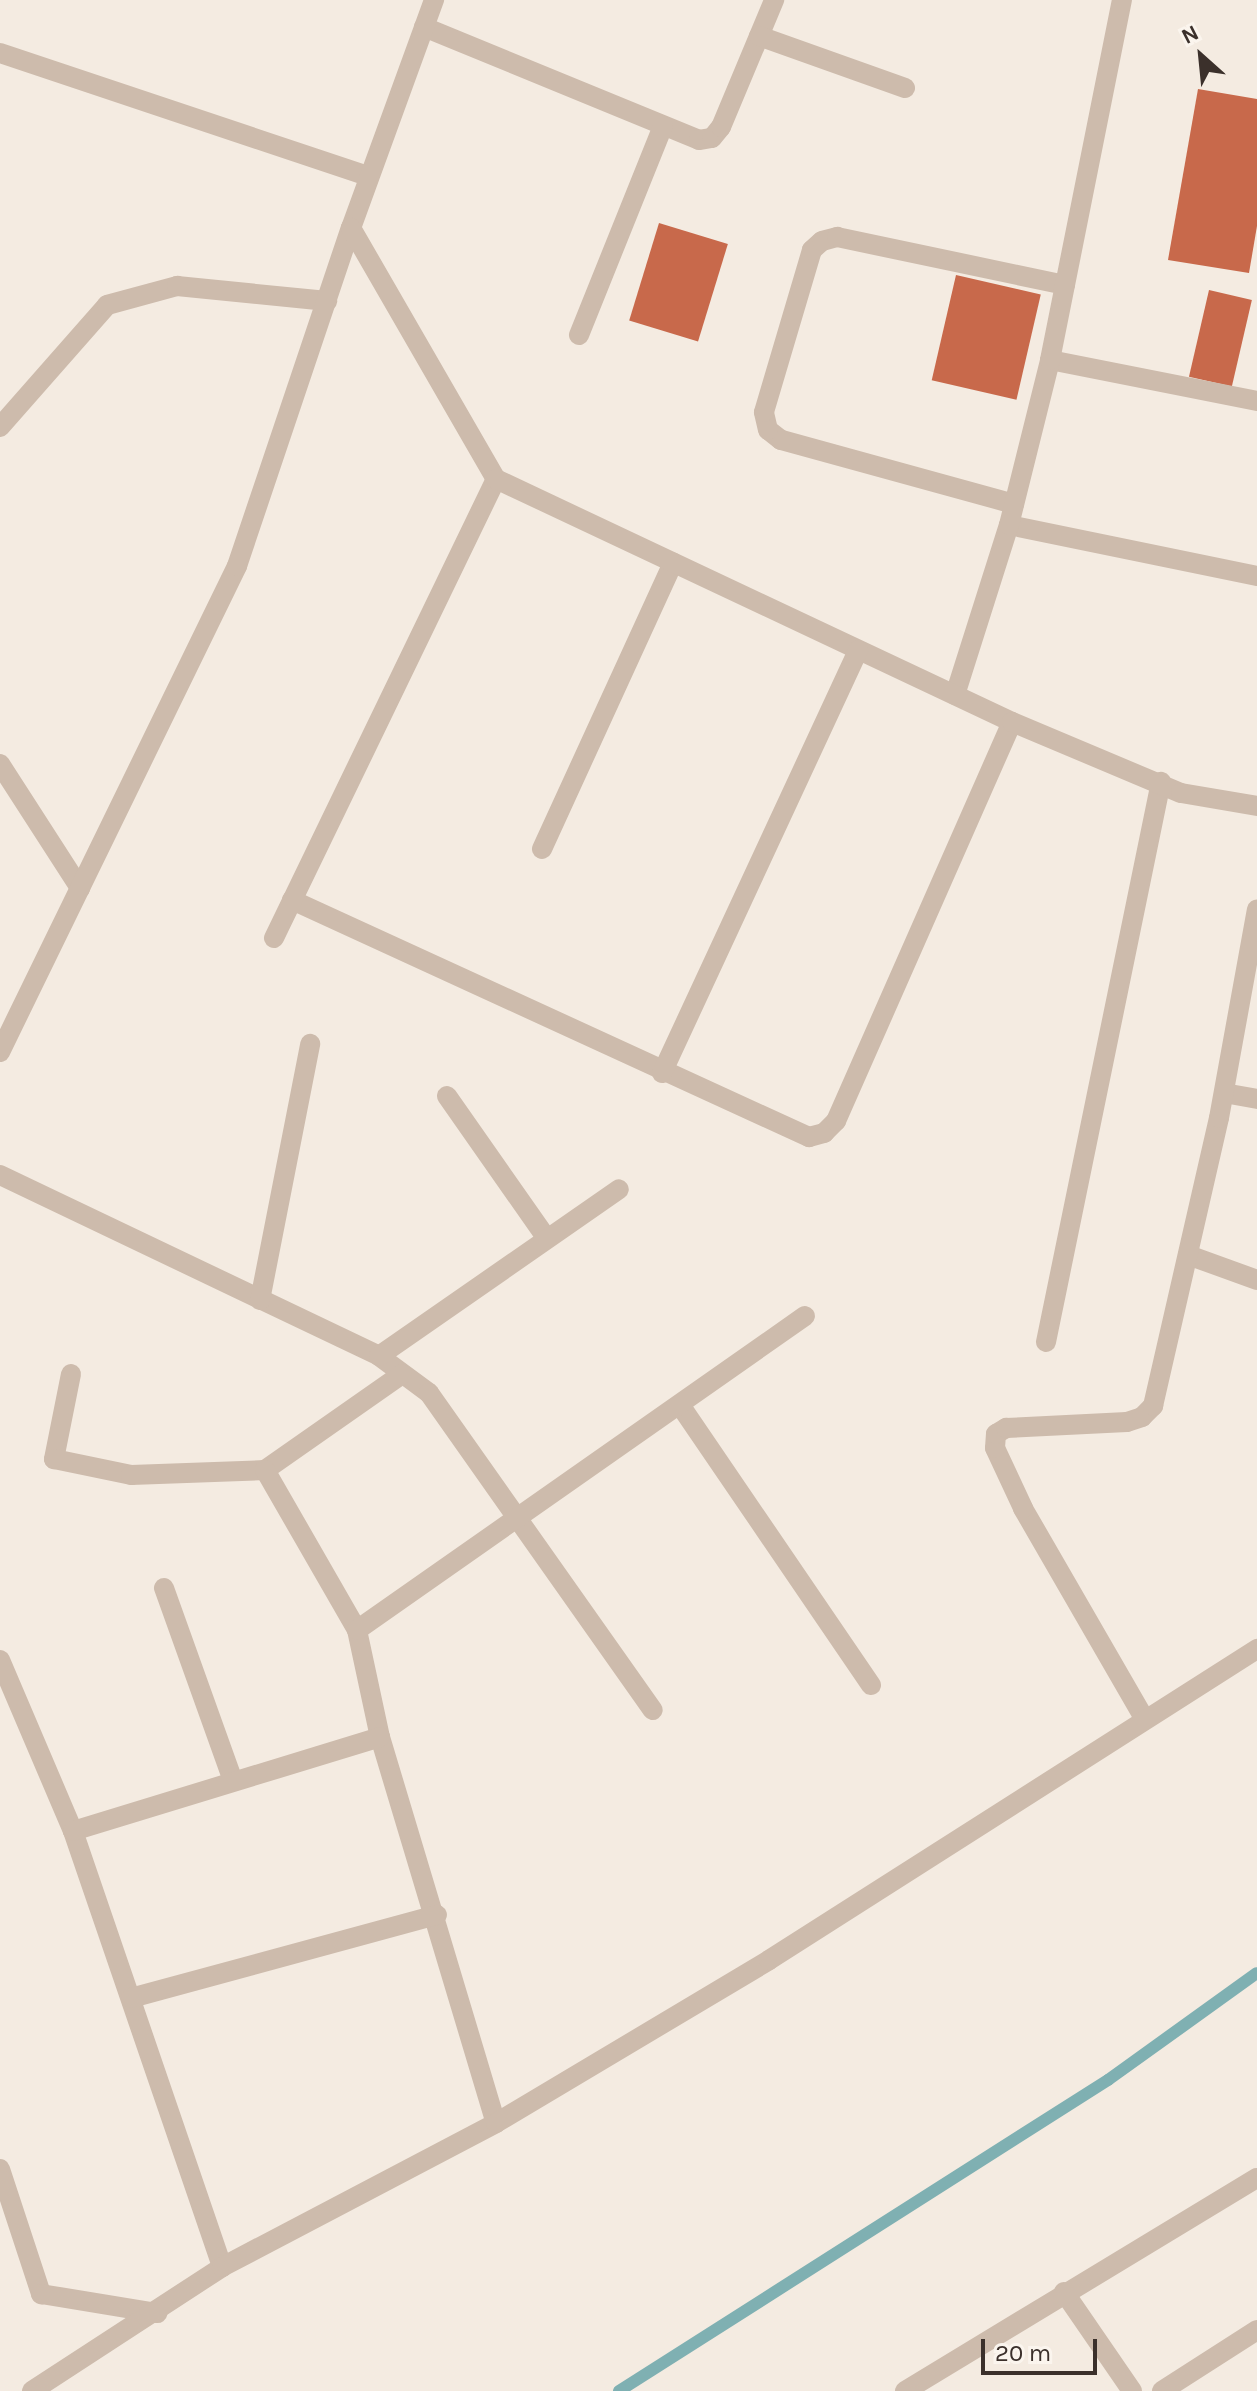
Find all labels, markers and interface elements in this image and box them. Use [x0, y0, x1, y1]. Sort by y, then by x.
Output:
north arrow [1161, 16, 1241, 96]
text: N [1177, 19, 1203, 50]
scale bar [985, 2323, 1101, 2373]
text: 20 m [995, 2339, 1051, 2367]

